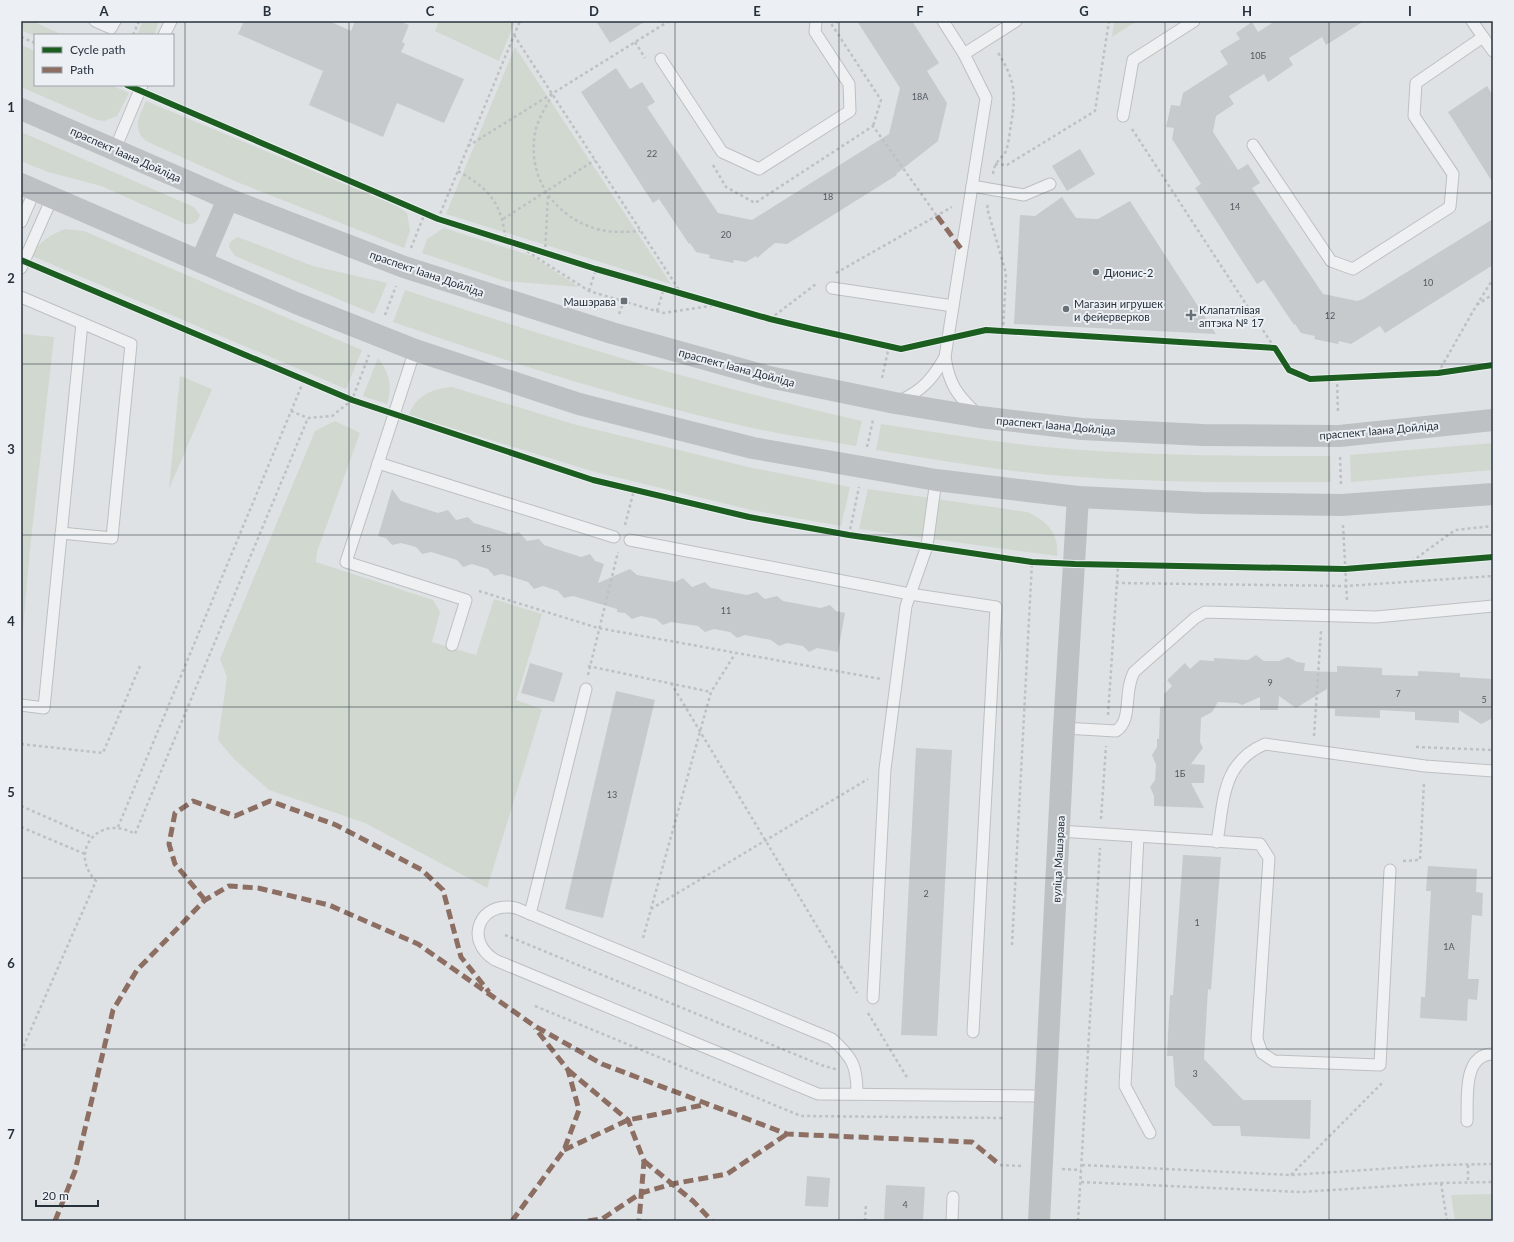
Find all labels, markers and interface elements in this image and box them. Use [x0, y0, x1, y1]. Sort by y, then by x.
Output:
text: A [98, 3, 109, 19]
text: B [263, 3, 272, 19]
text: C [426, 3, 435, 19]
text: D [589, 3, 599, 19]
text: E [753, 3, 761, 19]
text: F [916, 3, 924, 19]
text: G [1079, 3, 1089, 19]
text: H [1242, 3, 1252, 19]
text: I [1408, 3, 1412, 19]
legend [34, 34, 174, 86]
text: Cycle path [70, 42, 125, 57]
house number: 10Б [1250, 50, 1266, 61]
text: Path [70, 62, 94, 77]
house number: 18А [912, 91, 929, 102]
text: 1 [7, 99, 15, 115]
street label: праспект Іаана Дойліда [69, 124, 183, 184]
house number: 22 [647, 148, 657, 159]
house number: 18 [823, 191, 833, 202]
house number: 14 [1230, 201, 1240, 212]
house number: 20 [721, 229, 731, 240]
street label: праспект Іаана Дойліда [368, 247, 486, 299]
place label: Дионис-2 [1104, 266, 1153, 279]
marker: Дионис-2 [1091, 267, 1101, 277]
text: 2 [7, 270, 15, 286]
house number: 10 [1423, 277, 1433, 288]
place label: Машэрава [564, 295, 616, 308]
marker: Машэрава [619, 296, 629, 306]
place label: Магазин игрушек и фейерверков [1074, 297, 1163, 323]
place label: Клапатлівая аптэка № 17 [1199, 303, 1264, 329]
marker: Магазин игрушек и фейерверков [1061, 304, 1071, 314]
marker: Клапатлівая аптэка № 17 [1186, 310, 1196, 320]
house number: 12 [1325, 310, 1335, 321]
street label: праспект Іаана Дойліда [678, 345, 796, 389]
street label: праспект Іаана Дойліда [996, 413, 1116, 437]
street label: праспект Іаана Дойліда [1319, 418, 1439, 442]
text: 3 [7, 441, 15, 457]
house number: 15 [481, 543, 491, 554]
house number: 11 [721, 605, 731, 616]
text: 4 [7, 613, 15, 629]
house number: 9 [1267, 677, 1273, 688]
house number: 7 [1395, 688, 1401, 699]
house number: 5 [1481, 694, 1487, 705]
house number: 1Б [1175, 768, 1186, 779]
text: 5 [7, 784, 15, 800]
house number: 13 [607, 789, 617, 800]
street label: вуліца Машэрава [1049, 815, 1067, 903]
house number: 2 [923, 888, 929, 899]
house number: 1 [1194, 917, 1200, 928]
house number: 1А [1443, 941, 1456, 952]
text: 6 [7, 955, 15, 971]
house number: 3 [1192, 1068, 1198, 1079]
text: 7 [7, 1126, 15, 1142]
scale bar [36, 1182, 98, 1208]
text: 20 m [42, 1188, 69, 1203]
house number: 4 [902, 1199, 908, 1210]

